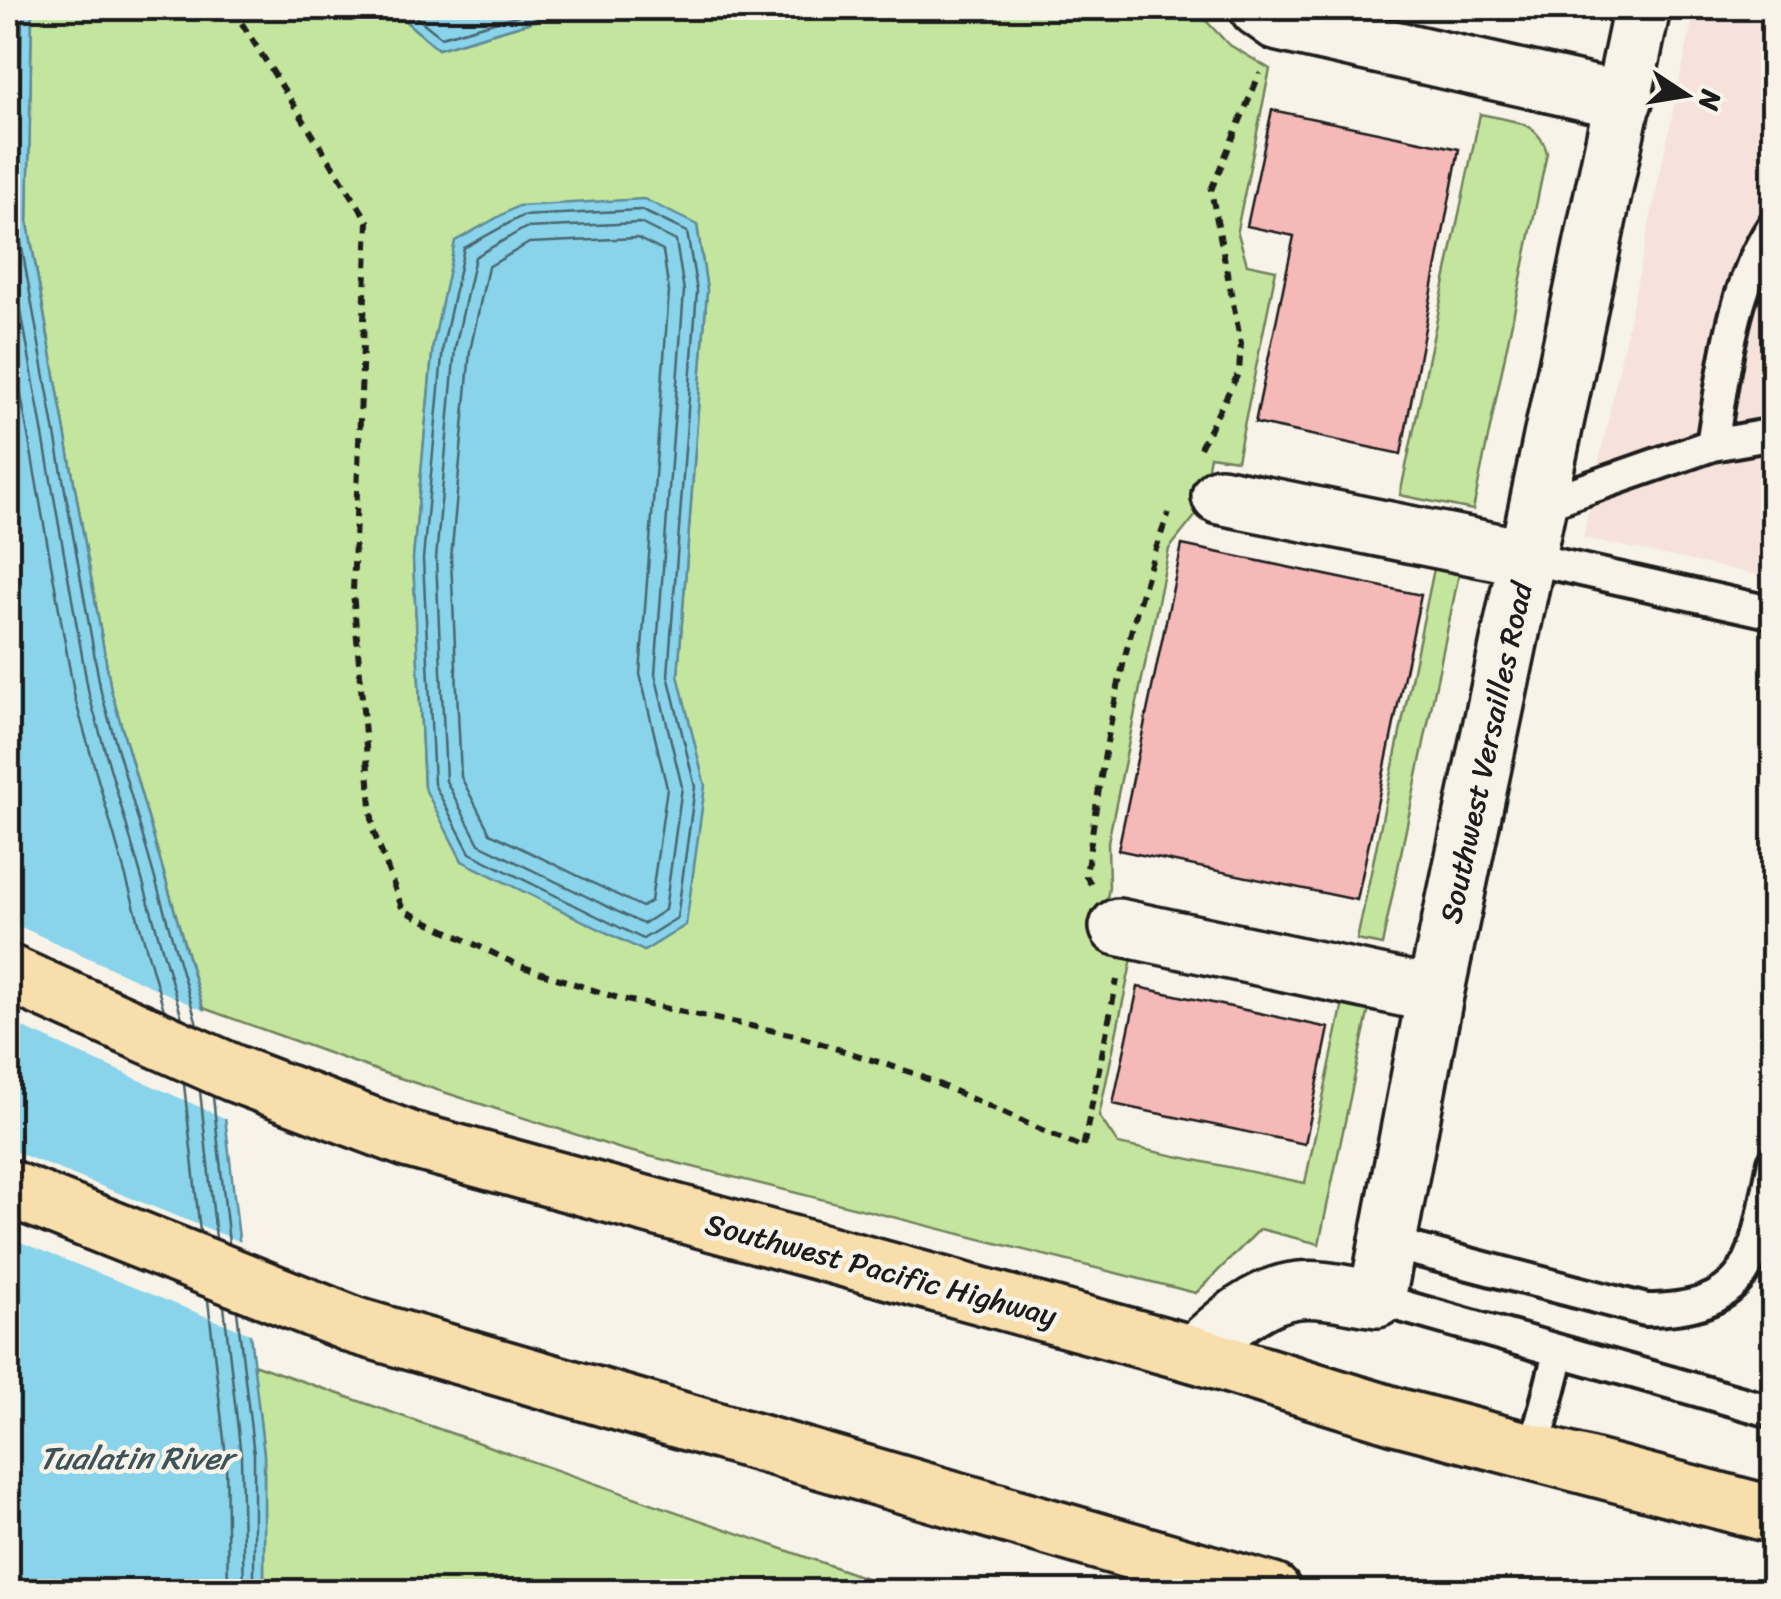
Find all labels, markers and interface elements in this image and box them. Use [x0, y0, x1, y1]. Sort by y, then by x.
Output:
north arrow [1636, 45, 1736, 145]
text: N [1684, 85, 1736, 115]
street label: Southwest Versailles Road [1423, 575, 1549, 929]
street label: Southwest Pacific Highway [699, 1197, 1063, 1343]
water label: Tualatin River [39, 1430, 239, 1487]

